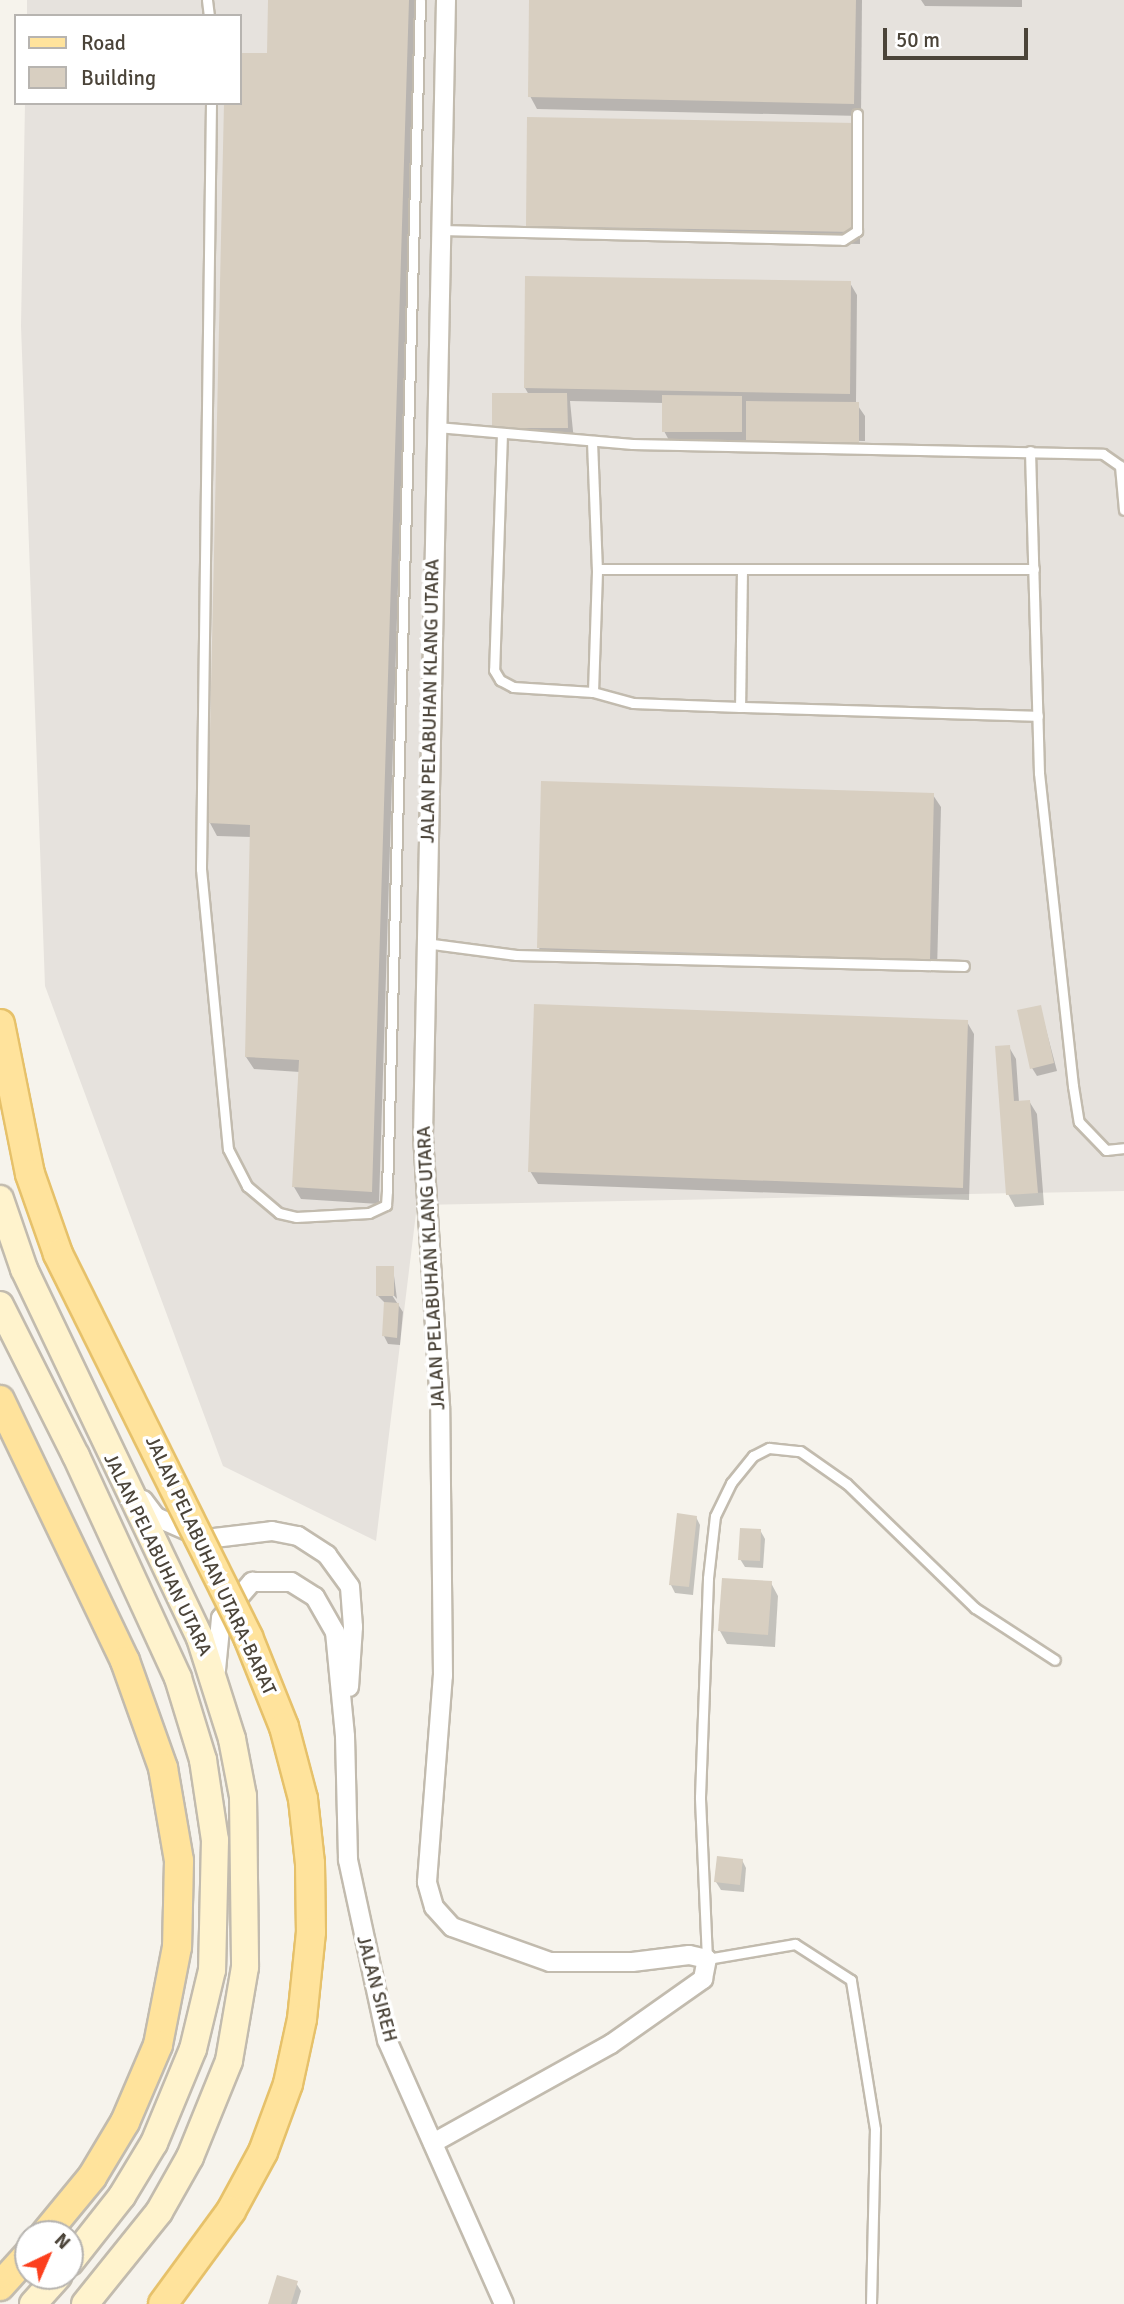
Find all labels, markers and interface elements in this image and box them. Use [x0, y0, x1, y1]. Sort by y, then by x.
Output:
legend [14, 14, 242, 105]
scale bar [886, 14, 1031, 58]
text: 50 m [896, 27, 940, 53]
text: Road [81, 30, 126, 56]
text: Building [81, 65, 156, 91]
street label: JALAN PELABUHAN KLANG UTARA [417, 559, 445, 843]
street label: JALAN PELABUHAN KLANG UTARA [413, 1125, 451, 1411]
street label: JALAN PELABUHAN UTARA-BARAT [140, 1433, 280, 1699]
street label: JALAN PELABUHAN UTARA [98, 1450, 216, 1660]
street label: JALAN SIREH [351, 1933, 401, 2045]
north arrow [14, 2220, 84, 2290]
text: N [49, 2228, 75, 2255]

